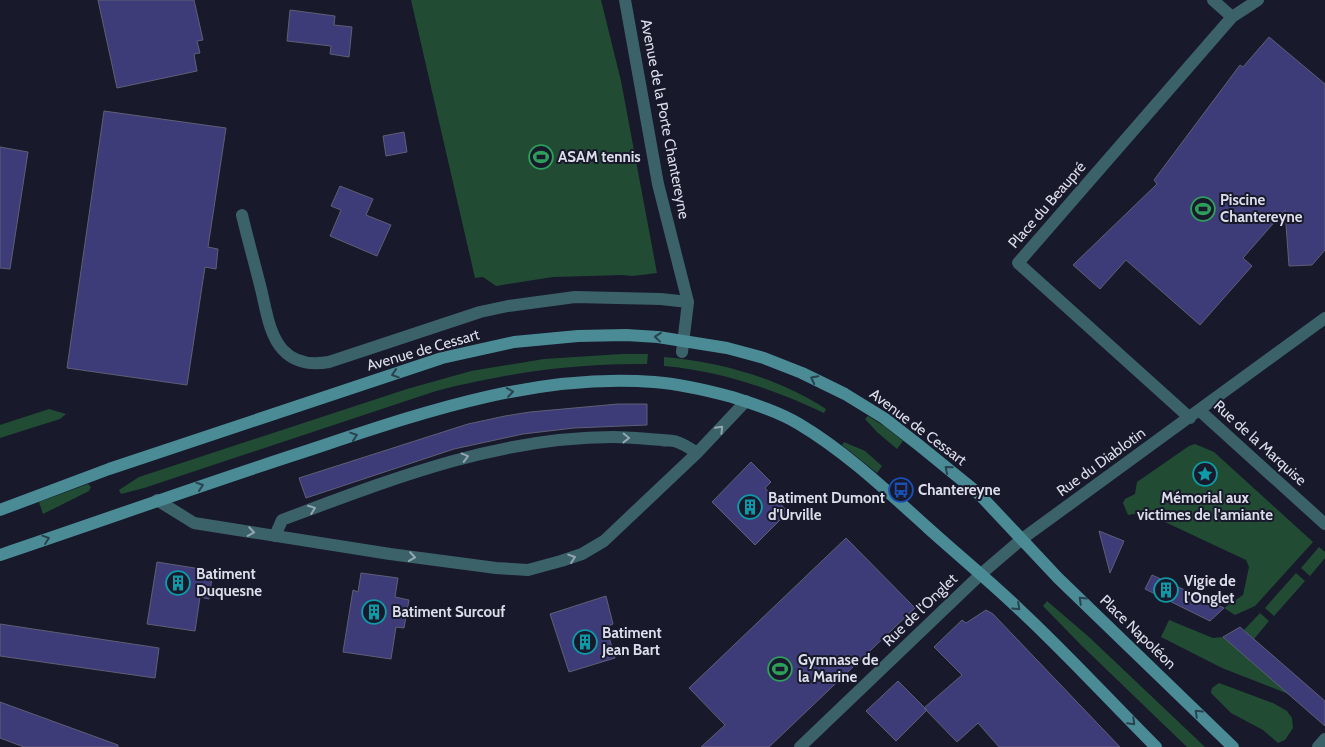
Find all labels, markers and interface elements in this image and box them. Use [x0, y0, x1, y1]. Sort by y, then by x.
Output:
street label: Avenue de la Porte Chantereyne [637, 18, 693, 221]
sports icon: ASAM tennis [528, 144, 554, 170]
place label: ASAM tennis [558, 148, 641, 166]
street label: Place du Beaupré [1005, 158, 1090, 252]
place label: Piscine Chantereyne [1220, 191, 1303, 226]
sports icon: Piscine Chantereyne [1190, 196, 1216, 222]
street label: Avenue de Cessart [365, 325, 481, 375]
one-way arrow [654, 332, 662, 343]
one-way arrow [392, 368, 400, 378]
one-way arrow [811, 375, 820, 385]
street label: Avenue de Cessart [866, 385, 970, 469]
one-way arrow [506, 387, 515, 397]
street label: Rue de la Marquise [1210, 397, 1310, 490]
street label: Rue du Diablotin [1053, 424, 1149, 500]
one-way arrow [714, 426, 723, 435]
one-way arrow [349, 431, 358, 441]
one-way arrow [622, 432, 630, 443]
one-way arrow [461, 452, 470, 463]
place icon: Mémorial aux victimes de l'amiante [1192, 461, 1218, 487]
one-way arrow [945, 466, 954, 475]
bus stop icon: Chantereyne [888, 477, 914, 503]
place label: Chantereyne [918, 481, 1001, 499]
one-way arrow [195, 482, 203, 492]
place label: Batiment Dumont d'Urville [768, 489, 885, 524]
place label: Mémorial aux victimes de l'amiante [1137, 489, 1273, 524]
building icon: Batiment Dumont d'Urville [737, 494, 763, 520]
one-way arrow [307, 505, 315, 515]
one-way arrow [247, 526, 255, 537]
one-way arrow [41, 535, 50, 545]
one-way arrow [408, 551, 416, 562]
one-way arrow [567, 554, 576, 564]
place label: Batiment Duquesne [196, 565, 262, 600]
building icon: Batiment Duquesne [165, 570, 191, 596]
street label: Rue de l'Onglet [879, 570, 961, 650]
place label: Vigie de l'Onglet [1184, 572, 1236, 607]
building icon: Vigie de l'Onglet [1153, 577, 1179, 603]
street label: Place Napoléon [1096, 591, 1180, 673]
one-way arrow [1079, 597, 1088, 606]
building icon: Batiment Surcouf [361, 599, 387, 625]
one-way arrow [1011, 601, 1020, 610]
place label: Batiment Surcouf [392, 603, 505, 621]
place label: Batiment Jean Bart [601, 624, 662, 659]
building icon: Batiment Jean Bart [572, 629, 598, 655]
place label: Gymnase de la Marine [798, 651, 879, 686]
sports icon: Gymnase de la Marine [767, 656, 793, 682]
one-way arrow [1195, 710, 1204, 719]
one-way arrow [1126, 716, 1135, 725]

